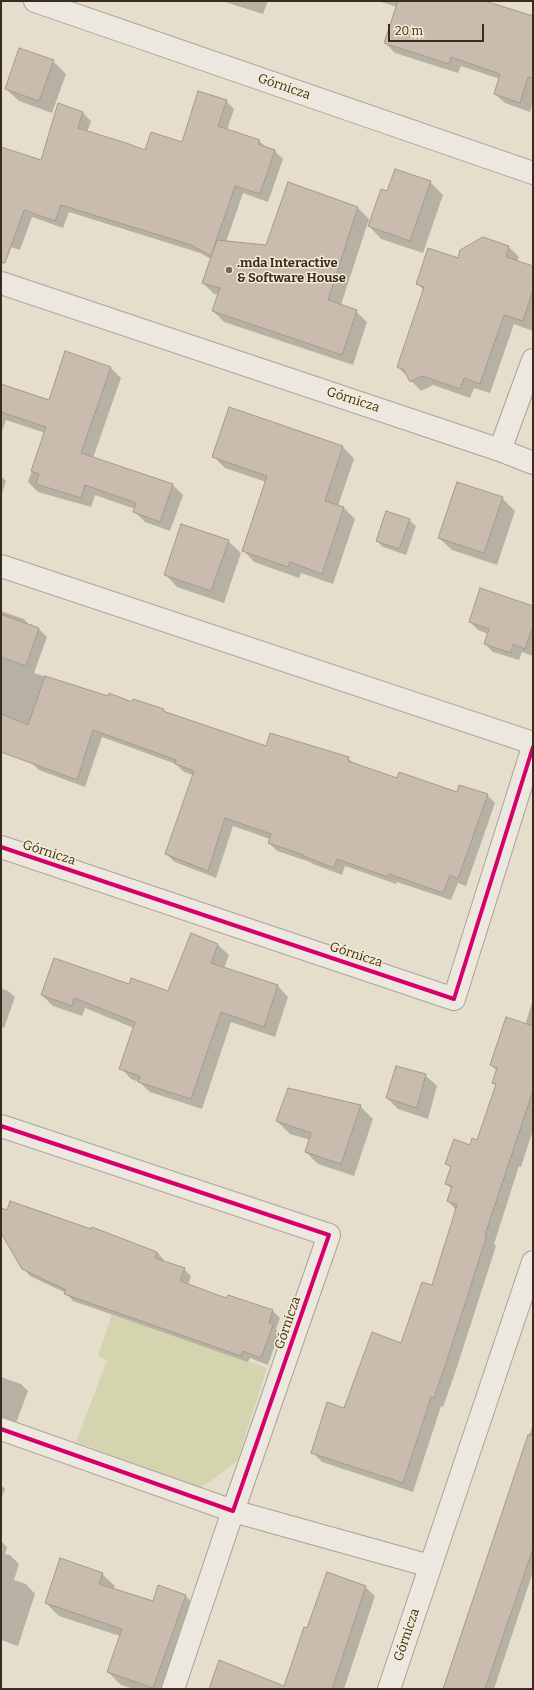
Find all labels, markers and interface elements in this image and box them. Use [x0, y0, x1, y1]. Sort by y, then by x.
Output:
scale bar [390, 16, 486, 42]
text: 20 m [395, 24, 423, 38]
street label: Górnicza [256, 71, 312, 103]
place label: .mda Interactive & Software House [237, 255, 346, 286]
marker: .mda Interactive & Software House [224, 265, 234, 275]
street label: Górnicza [325, 384, 381, 416]
street label: Górnicza [21, 837, 77, 869]
street label: Górnicza [328, 939, 384, 971]
street label: Górnicza [272, 1295, 304, 1351]
street label: Górnicza [391, 1607, 423, 1663]

